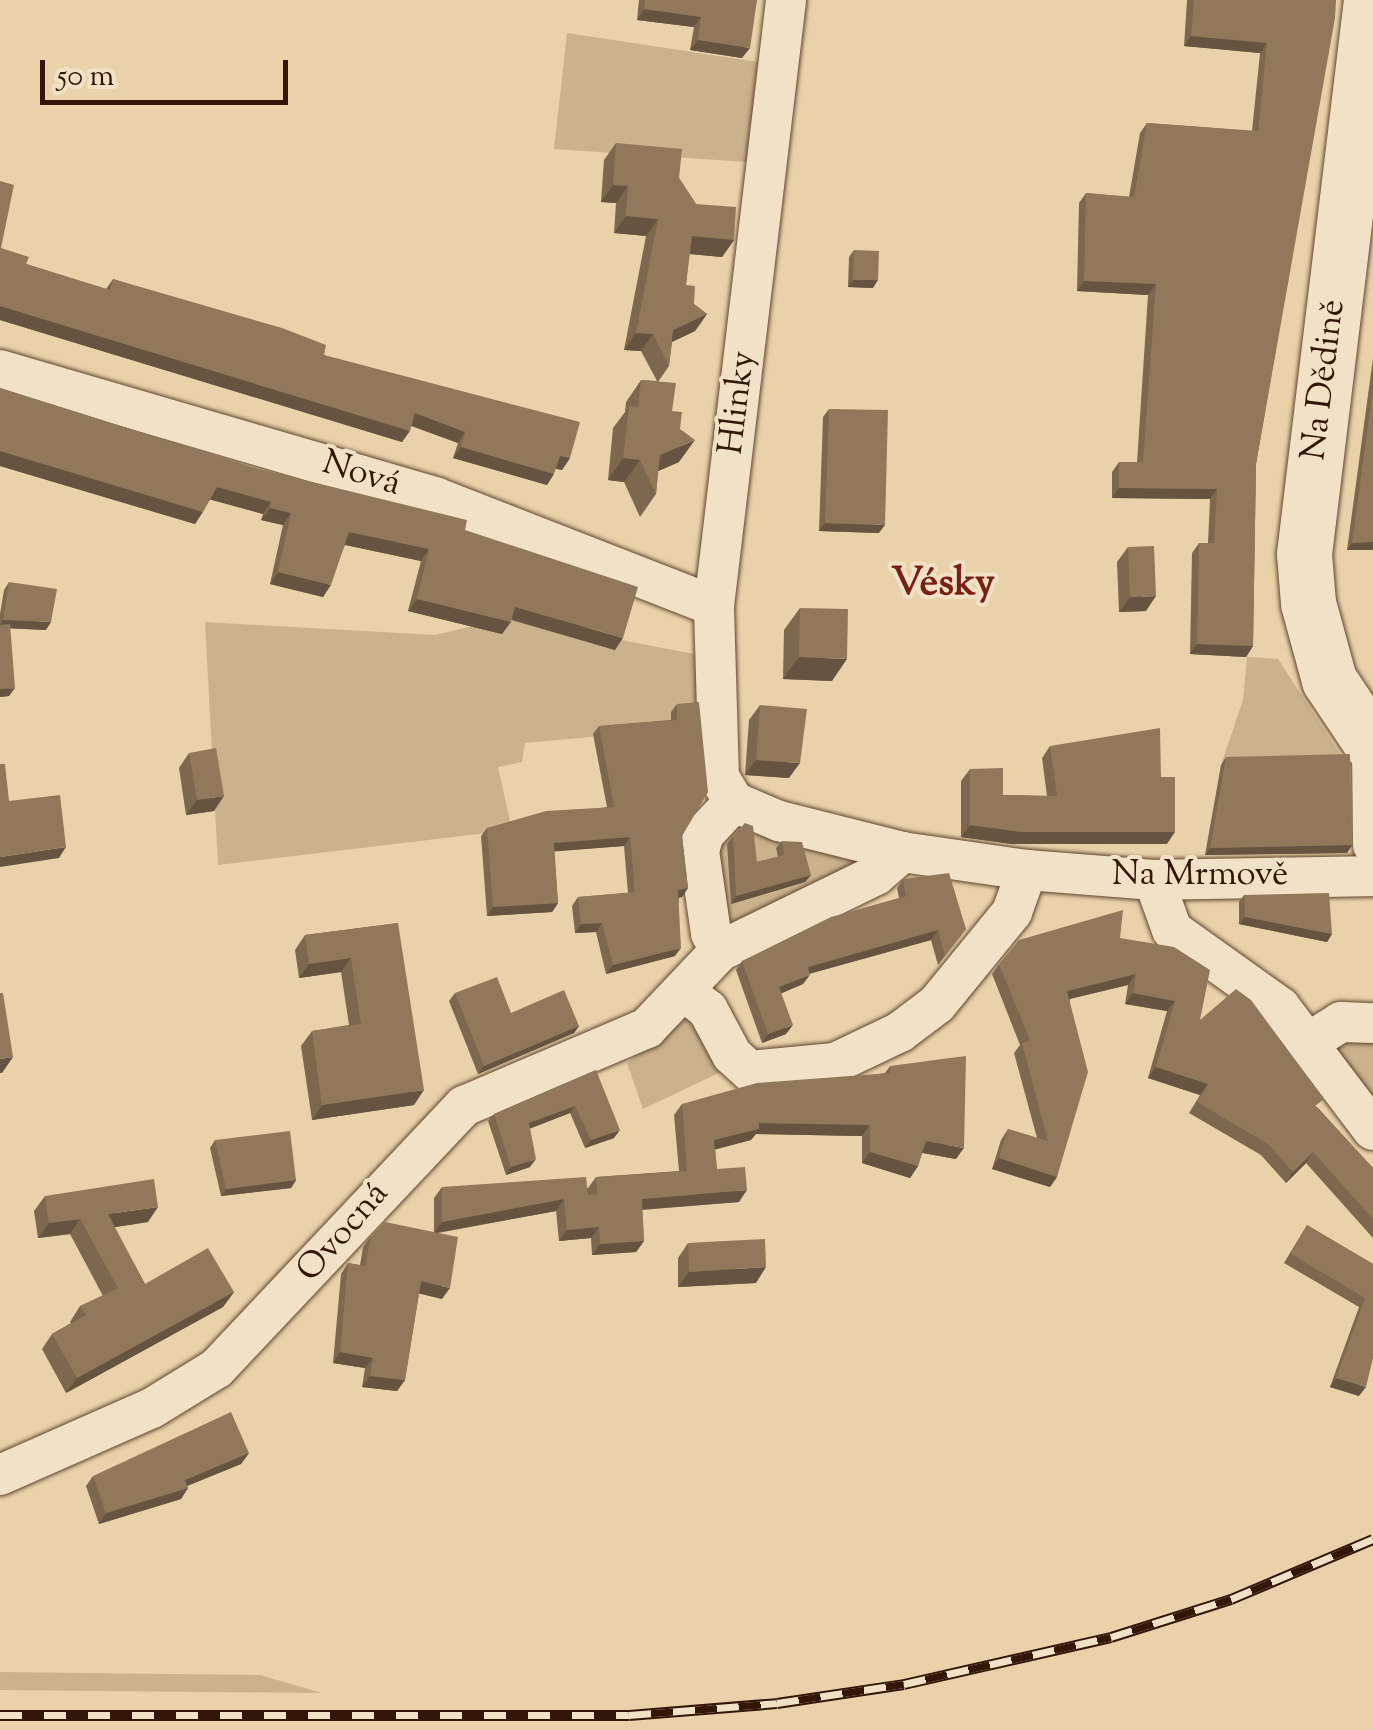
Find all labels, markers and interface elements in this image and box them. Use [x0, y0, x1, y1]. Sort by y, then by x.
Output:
scale bar [45, 40, 292, 102]
text: 50 m [57, 56, 114, 99]
street label: Na Dědině [1294, 297, 1356, 463]
street label: Hlinky [712, 349, 766, 457]
street label: Nová [317, 443, 405, 507]
district label: Vésky [891, 561, 995, 609]
street label: Na Mrmově [1112, 855, 1288, 897]
street label: Ovocná [289, 1174, 399, 1292]

